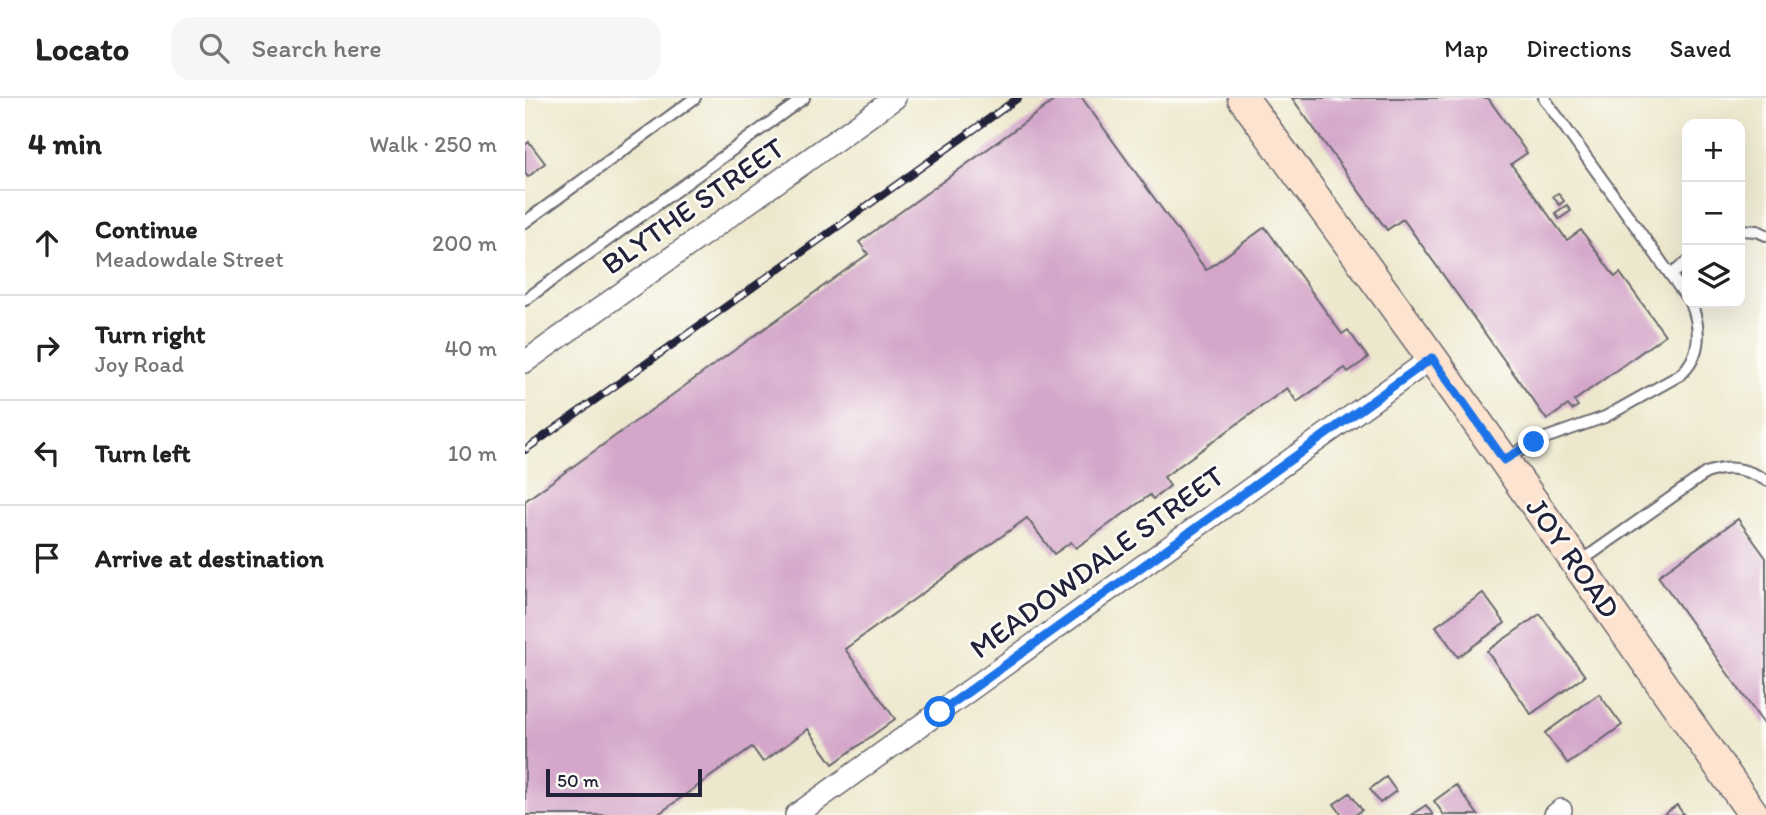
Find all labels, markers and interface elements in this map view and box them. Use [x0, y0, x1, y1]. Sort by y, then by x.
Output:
search box [171, 17, 661, 80]
text: Locato [35, 29, 129, 68]
icon: search [195, 29, 233, 67]
text: Search here [251, 32, 382, 64]
text: Map [1444, 34, 1488, 63]
text: Directions [1526, 34, 1632, 63]
text: Saved [1670, 34, 1731, 63]
map controls [1682, 119, 1745, 308]
button: + [1682, 119, 1745, 182]
text: 4 min [28, 125, 102, 162]
street label: BLYTHE STREET [594, 129, 792, 282]
text: Walk · 250 m [369, 130, 497, 158]
button: − [1682, 182, 1745, 245]
text: Continue [95, 213, 198, 245]
icon: ahead [28, 224, 66, 262]
text: 200 m [432, 229, 497, 257]
text: Meadowdale Street [95, 245, 284, 273]
button: layers [1682, 245, 1745, 308]
text: Turn right [95, 318, 206, 350]
icon: right [28, 329, 66, 367]
text: 40 m [444, 334, 497, 362]
text: Joy Road [95, 350, 184, 378]
route end [1518, 426, 1549, 457]
icon: left [28, 434, 66, 472]
text: Turn left [95, 437, 191, 469]
text: 10 m [448, 439, 497, 467]
street label: MEADOWDALE STREET [962, 457, 1231, 666]
street label: JOY ROAD [1518, 490, 1629, 625]
icon: arrive [28, 539, 66, 577]
text: Arrive at destination [95, 542, 324, 574]
route start [924, 696, 955, 727]
scale bar [546, 766, 702, 798]
text: 50 m [557, 769, 599, 792]

